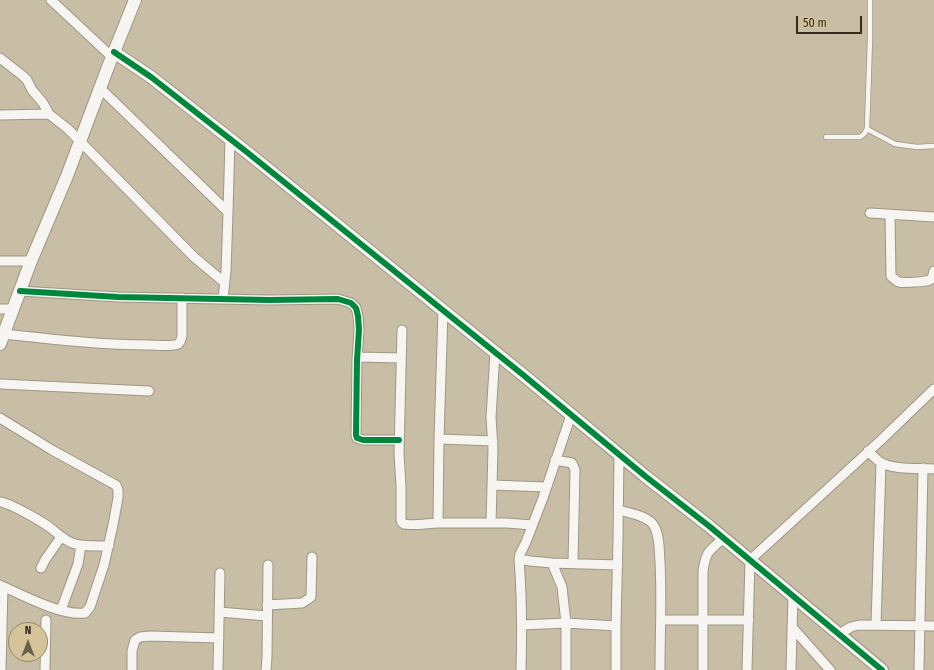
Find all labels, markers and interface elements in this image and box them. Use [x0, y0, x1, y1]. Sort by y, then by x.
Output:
scale bar [798, 8, 864, 34]
text: 50 m [803, 16, 827, 30]
north arrow [8, 622, 48, 662]
text: N [25, 624, 31, 637]

